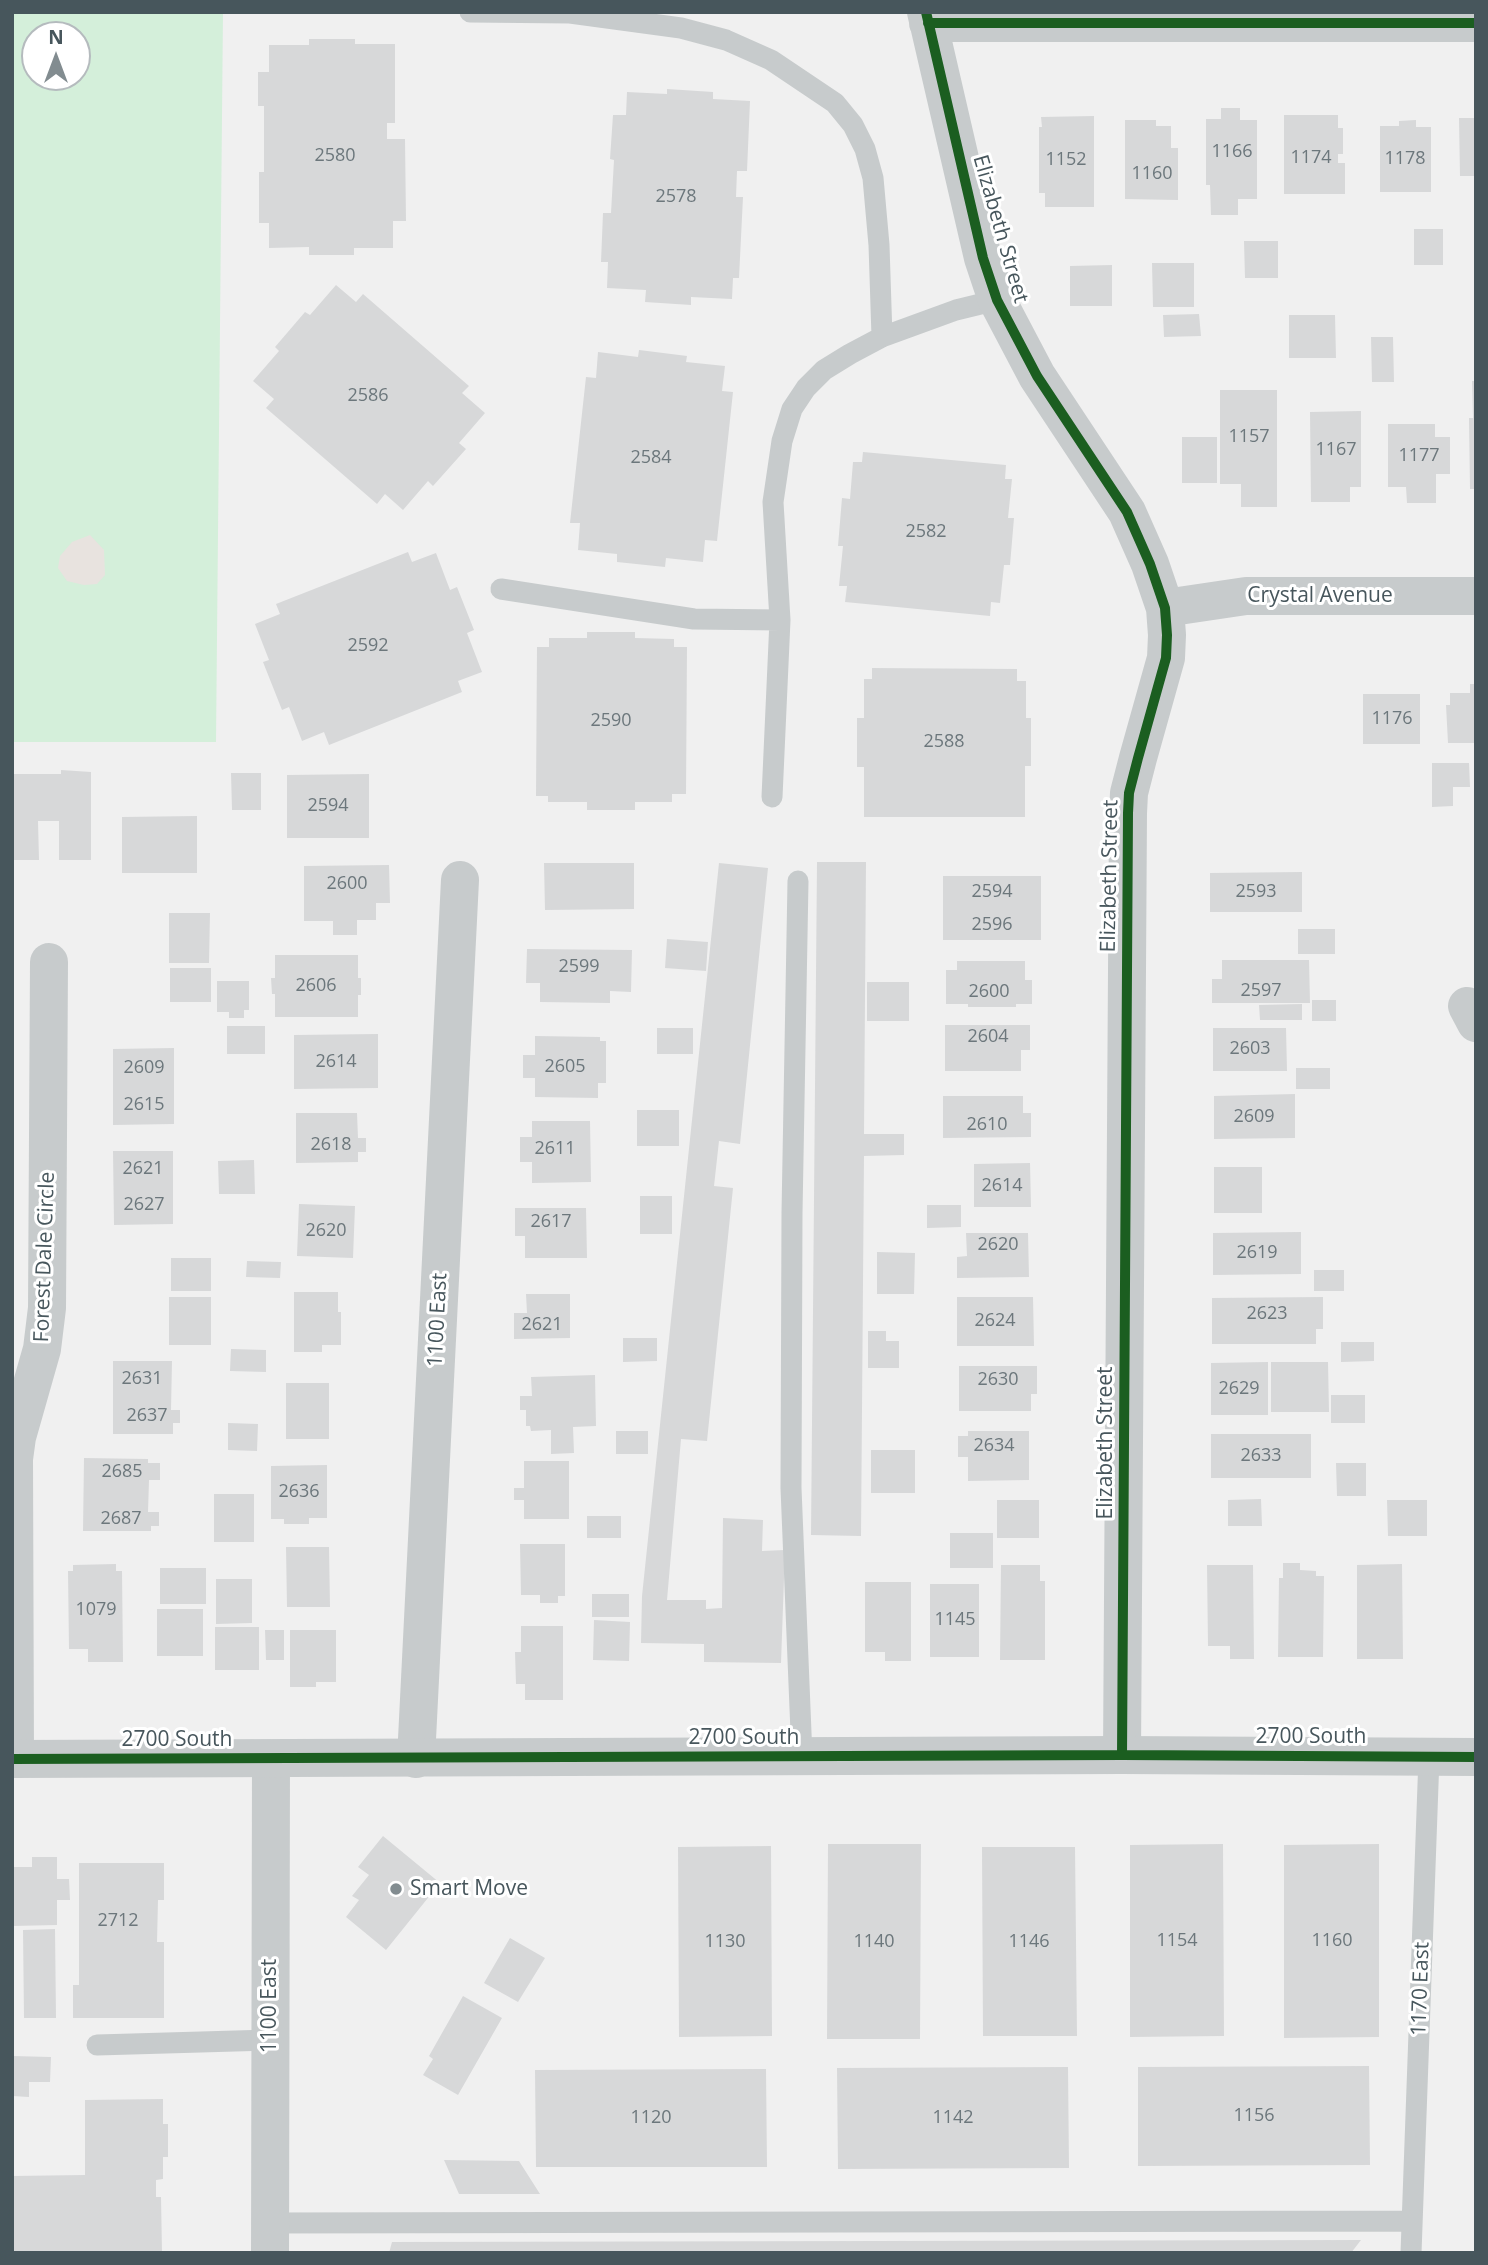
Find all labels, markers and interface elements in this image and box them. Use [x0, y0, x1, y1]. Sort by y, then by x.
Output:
north arrow [21, 21, 91, 91]
text: N [48, 24, 64, 50]
house number: 1166 [1211, 141, 1253, 163]
house number: 2580 [314, 145, 356, 167]
house number: 1174 [1290, 147, 1332, 169]
house number: 1178 [1384, 148, 1426, 170]
house number: 1152 [1045, 149, 1087, 171]
street label: Elizabeth Street [967, 152, 1033, 306]
house number: 1160 [1131, 163, 1173, 185]
house number: 2578 [655, 186, 697, 208]
house number: 2586 [347, 385, 389, 407]
house number: 1157 [1228, 426, 1270, 448]
house number: 1167 [1315, 439, 1357, 461]
house number: 1177 [1398, 445, 1440, 467]
house number: 2584 [630, 447, 672, 469]
house number: 2582 [905, 521, 947, 543]
street label: Crystal Avenue [1247, 583, 1393, 609]
house number: 2592 [347, 635, 389, 657]
house number: 1176 [1371, 708, 1413, 730]
house number: 2590 [590, 710, 632, 732]
house number: 2588 [923, 731, 965, 753]
house number: 2594 [307, 795, 349, 817]
street label: Elizabeth Street [1096, 799, 1124, 953]
house number: 2600 [326, 873, 368, 895]
house number: 2594 [971, 881, 1013, 903]
house number: 2593 [1235, 881, 1277, 903]
house number: 2596 [971, 914, 1013, 936]
house number: 2599 [558, 956, 600, 978]
house number: 2606 [295, 975, 337, 997]
house number: 2597 [1240, 980, 1282, 1002]
house number: 2600 [968, 981, 1010, 1003]
house number: 2604 [967, 1026, 1009, 1048]
house number: 2603 [1229, 1038, 1271, 1060]
house number: 2614 [315, 1051, 357, 1073]
house number: 2605 [544, 1056, 586, 1078]
house number: 2609 [123, 1057, 165, 1079]
house number: 2615 [123, 1094, 165, 1116]
house number: 2609 [1233, 1106, 1275, 1128]
house number: 2610 [966, 1114, 1008, 1136]
house number: 2618 [310, 1134, 352, 1156]
house number: 2611 [534, 1138, 576, 1160]
house number: 2621 [122, 1158, 164, 1180]
street label: Forest Dale Circle [29, 1171, 61, 1343]
house number: 2614 [981, 1175, 1023, 1197]
house number: 2627 [123, 1194, 165, 1216]
house number: 2617 [530, 1211, 572, 1233]
house number: 2620 [305, 1220, 347, 1242]
house number: 2620 [977, 1234, 1019, 1256]
house number: 2619 [1236, 1242, 1278, 1264]
street label: 1100 East [423, 1272, 453, 1368]
house number: 2623 [1246, 1303, 1288, 1325]
house number: 2624 [974, 1310, 1016, 1332]
house number: 2621 [521, 1314, 563, 1336]
street label: Elizabeth Street [1093, 1367, 1119, 1519]
house number: 2631 [121, 1368, 163, 1390]
house number: 2630 [977, 1369, 1019, 1391]
house number: 2629 [1218, 1378, 1260, 1400]
house number: 2637 [126, 1405, 168, 1427]
house number: 2634 [973, 1435, 1015, 1457]
house number: 2633 [1240, 1445, 1282, 1467]
house number: 2685 [101, 1461, 143, 1483]
house number: 2636 [278, 1481, 320, 1503]
house number: 2687 [100, 1508, 142, 1530]
house number: 1079 [75, 1599, 117, 1621]
house number: 1145 [934, 1609, 976, 1631]
street label: 2700 South [1256, 1724, 1366, 1750]
street label: 2700 South [689, 1725, 799, 1751]
street label: 2700 South [122, 1727, 232, 1753]
place label: Smart Move [410, 1876, 528, 1902]
marker: Smart Move [388, 1881, 404, 1897]
house number: 2712 [97, 1910, 139, 1932]
house number: 1154 [1156, 1930, 1198, 1952]
house number: 1160 [1311, 1930, 1353, 1952]
house number: 1130 [704, 1931, 746, 1953]
house number: 1140 [853, 1931, 895, 1953]
house number: 1146 [1008, 1931, 1050, 1953]
street label: 1170 East [1407, 1941, 1435, 2037]
street label: 1100 East [257, 1959, 283, 2053]
house number: 1156 [1233, 2105, 1275, 2127]
house number: 1120 [630, 2107, 672, 2129]
house number: 1142 [932, 2107, 974, 2129]

